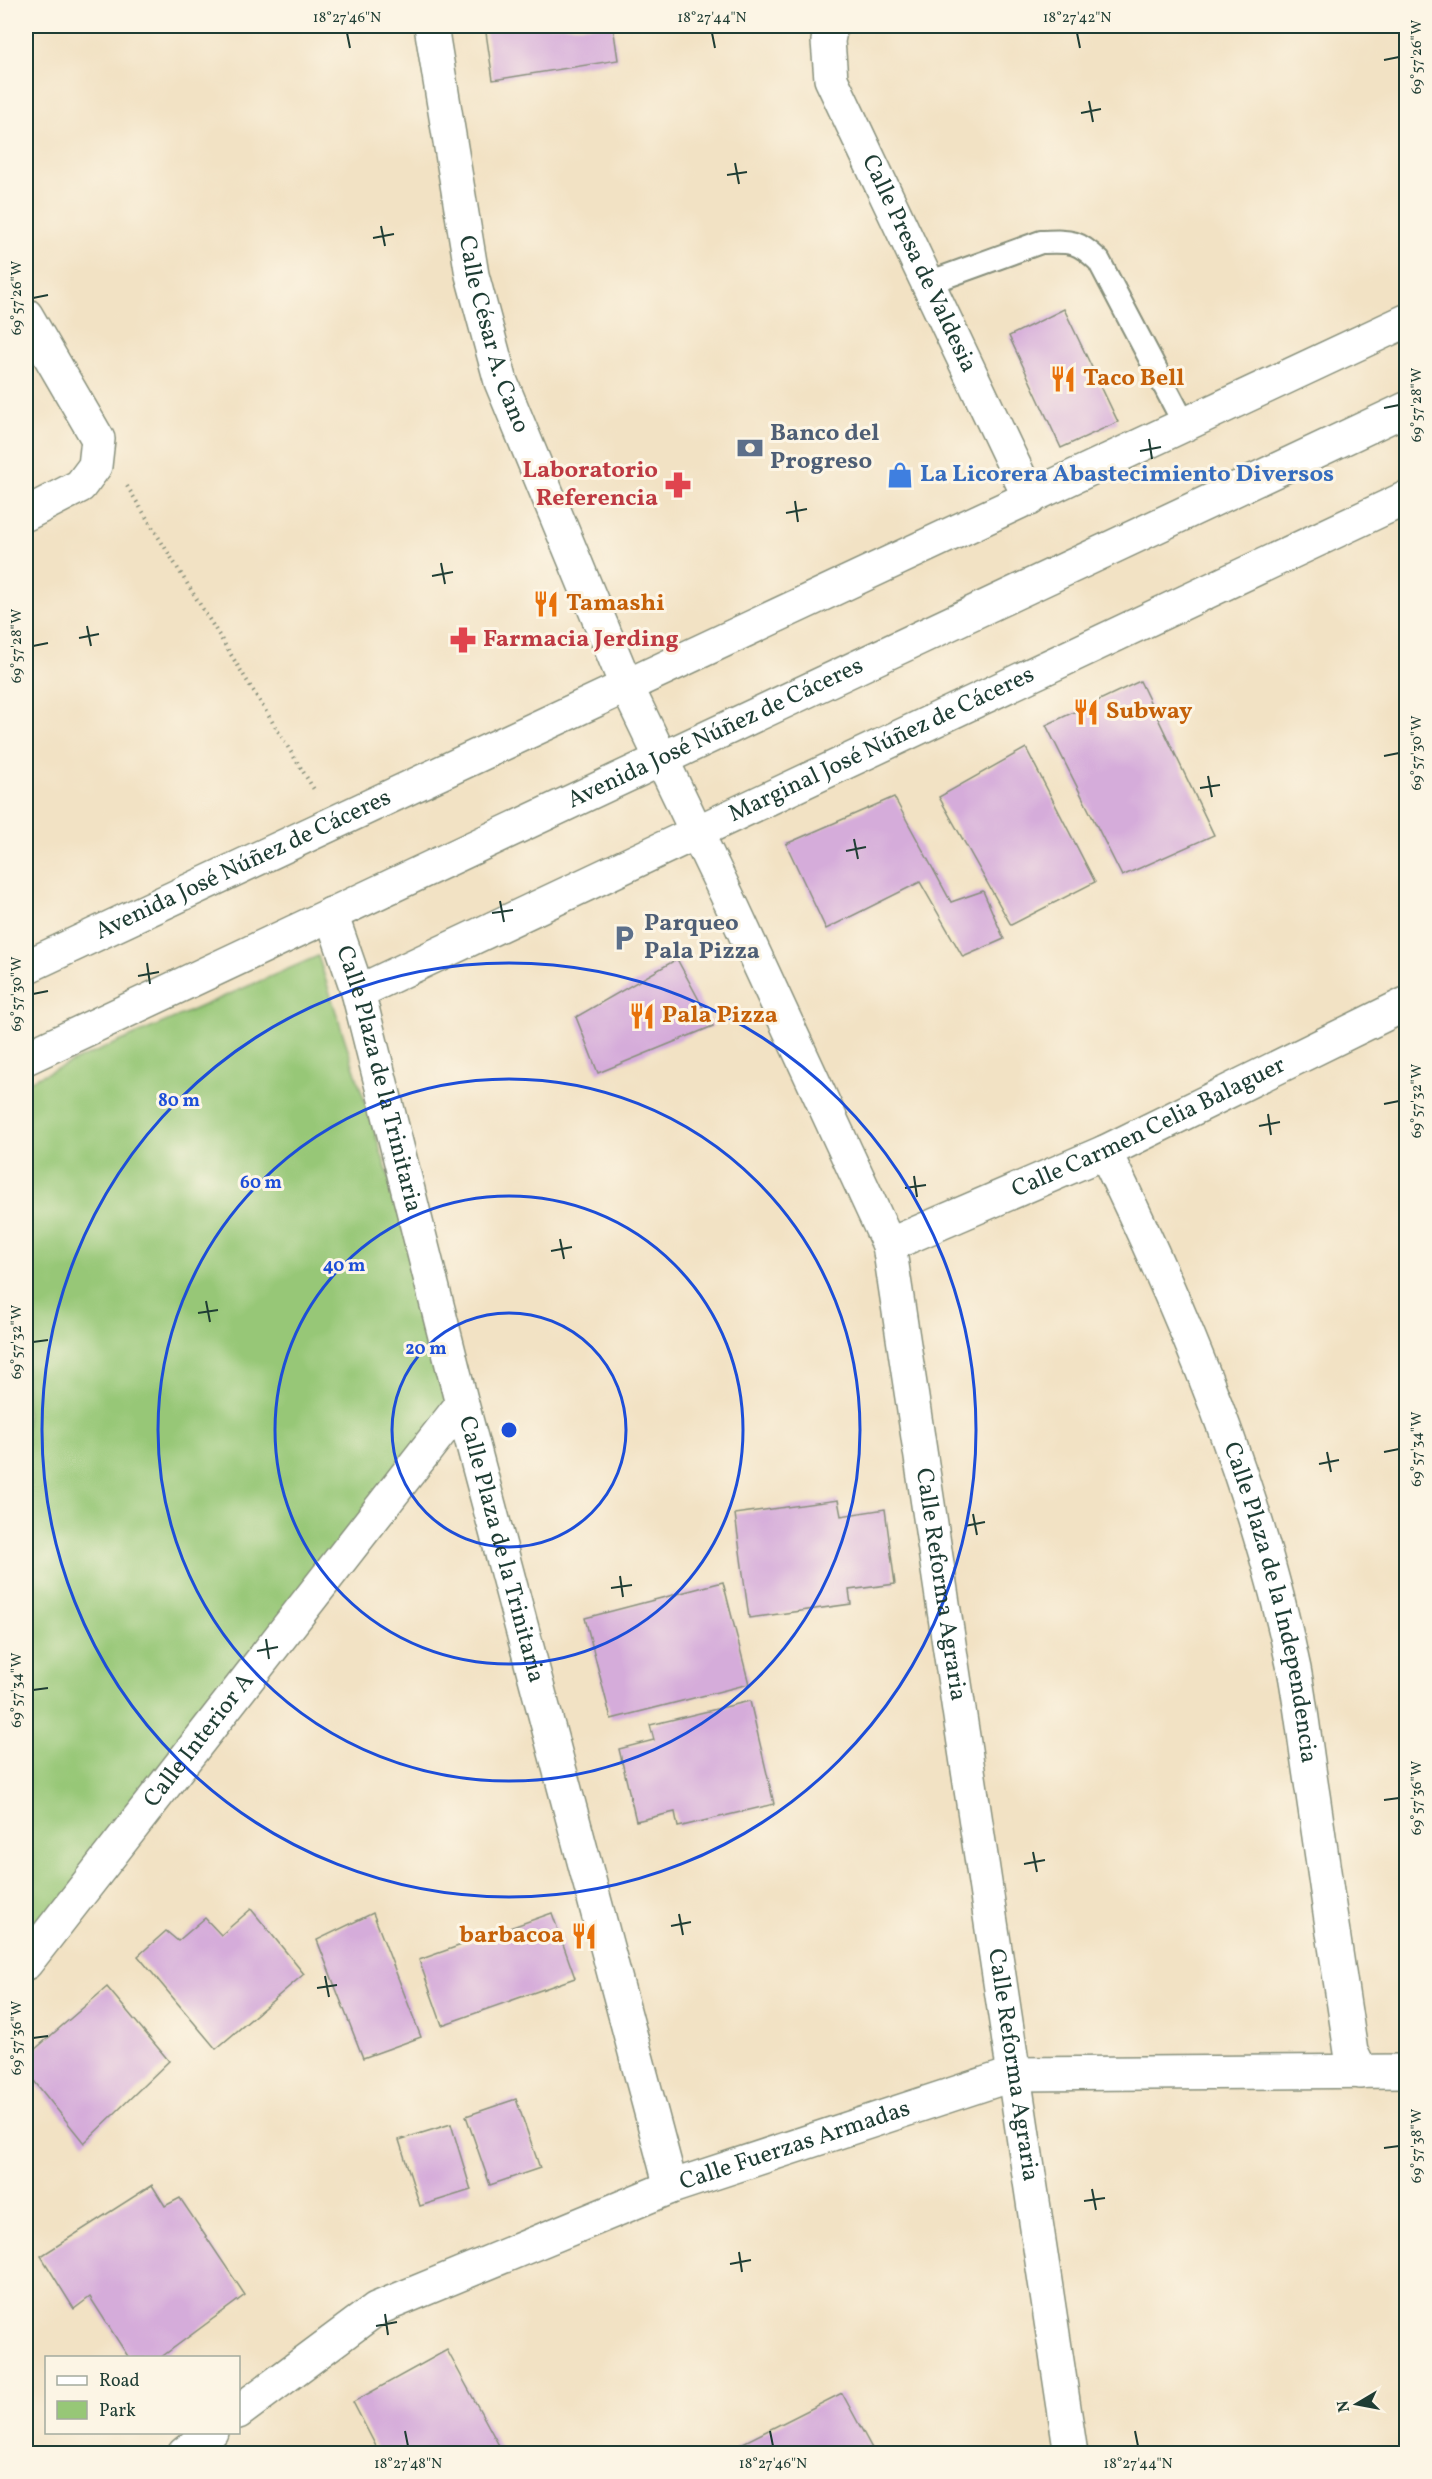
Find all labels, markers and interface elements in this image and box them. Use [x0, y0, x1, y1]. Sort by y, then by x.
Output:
text: 18°27'46"N [313, 8, 381, 29]
text: 18°27'44"N [677, 8, 747, 29]
text: 18°27'42"N [1043, 8, 1111, 29]
text: 69°57'26"W [1407, 20, 1428, 94]
street label: Calle Presa de Valdesia [852, 149, 985, 379]
street label: Calle César A. Cano [449, 233, 537, 438]
text: 69°57'26"W [7, 261, 28, 335]
place label: Taco Bell [1083, 362, 1185, 396]
restaurant icon: Taco Bell [1048, 364, 1078, 394]
text: 69°57'28"W [1407, 368, 1428, 442]
place label: Banco del Progreso [770, 417, 879, 479]
bank icon: Banco del Progreso [735, 433, 765, 463]
place label: Laboratorio Referencia [523, 454, 658, 516]
place label: La Licorera Abastecimiento Diversos [920, 458, 1334, 492]
shop icon: La Licorera Abastecimiento Diversos [885, 460, 915, 490]
pharmacy icon: Laboratorio Referencia [663, 470, 693, 500]
place label: Tamashi [566, 587, 665, 621]
restaurant icon: Tamashi [531, 589, 561, 619]
text: 69°57'28"W [7, 609, 28, 683]
place label: Farmacia Jerding [483, 623, 679, 657]
pharmacy icon: Farmacia Jerding [448, 625, 478, 655]
street label: Avenida José Núñez de Cáceres [562, 649, 869, 818]
street label: Marginal José Núñez de Cáceres [723, 658, 1040, 832]
place label: Subway [1106, 695, 1193, 729]
restaurant icon: Subway [1071, 697, 1101, 727]
text: 69°57'30"W [1407, 715, 1428, 791]
street label: Avenida José Núñez de Cáceres [90, 781, 397, 949]
place label: Parqueo Pala Pizza [644, 907, 760, 969]
parking icon: Parqueo Pala Pizza [609, 923, 639, 953]
street label: Calle Plaza de la Trinitaria [326, 941, 430, 1216]
text: 69°57'30"W [7, 956, 28, 1032]
place label: Pala Pizza [662, 999, 778, 1033]
restaurant icon: Pala Pizza [627, 1001, 657, 1031]
street label: Calle Carmen Celia Balaguer [1007, 1049, 1292, 1207]
text: 69°57'32"W [1407, 1064, 1428, 1138]
text: 80 m [158, 1089, 200, 1114]
text: 60 m [240, 1171, 282, 1196]
text: 40 m [323, 1254, 365, 1279]
text: 69°57'32"W [7, 1305, 28, 1379]
text: 20 m [405, 1337, 447, 1362]
text: 69°57'34"W [1407, 1411, 1428, 1487]
street label: Calle Plaza de la Trinitaria [449, 1412, 553, 1687]
centre of rings [499, 1420, 519, 1440]
street label: Calle Plaza de la Independencia [1214, 1438, 1325, 1765]
street label: Calle Reforma Agraria [906, 1466, 974, 1703]
text: 69°57'34"W [7, 1652, 28, 1728]
street label: Calle Interior A [136, 1666, 263, 1815]
text: 69°57'36"W [1407, 1761, 1428, 1835]
place label: barbacoa [460, 1919, 564, 1953]
restaurant icon: barbacoa [569, 1921, 599, 1951]
street label: Calle Reforma Agraria [978, 1946, 1047, 2184]
text: 69°57'36"W [7, 2001, 28, 2075]
street label: Calle Fuerzas Armadas [675, 2092, 915, 2200]
text: 69°57'38"W [1407, 2109, 1428, 2183]
legend [45, 2356, 240, 2434]
text: Road [99, 2369, 140, 2394]
north arrow [1327, 2374, 1387, 2434]
text: N [1332, 2398, 1356, 2414]
text: Park [99, 2399, 136, 2424]
text: 18°27'48"N [374, 2454, 442, 2475]
text: 18°27'46"N [739, 2454, 807, 2475]
text: 18°27'44"N [1103, 2454, 1173, 2475]

